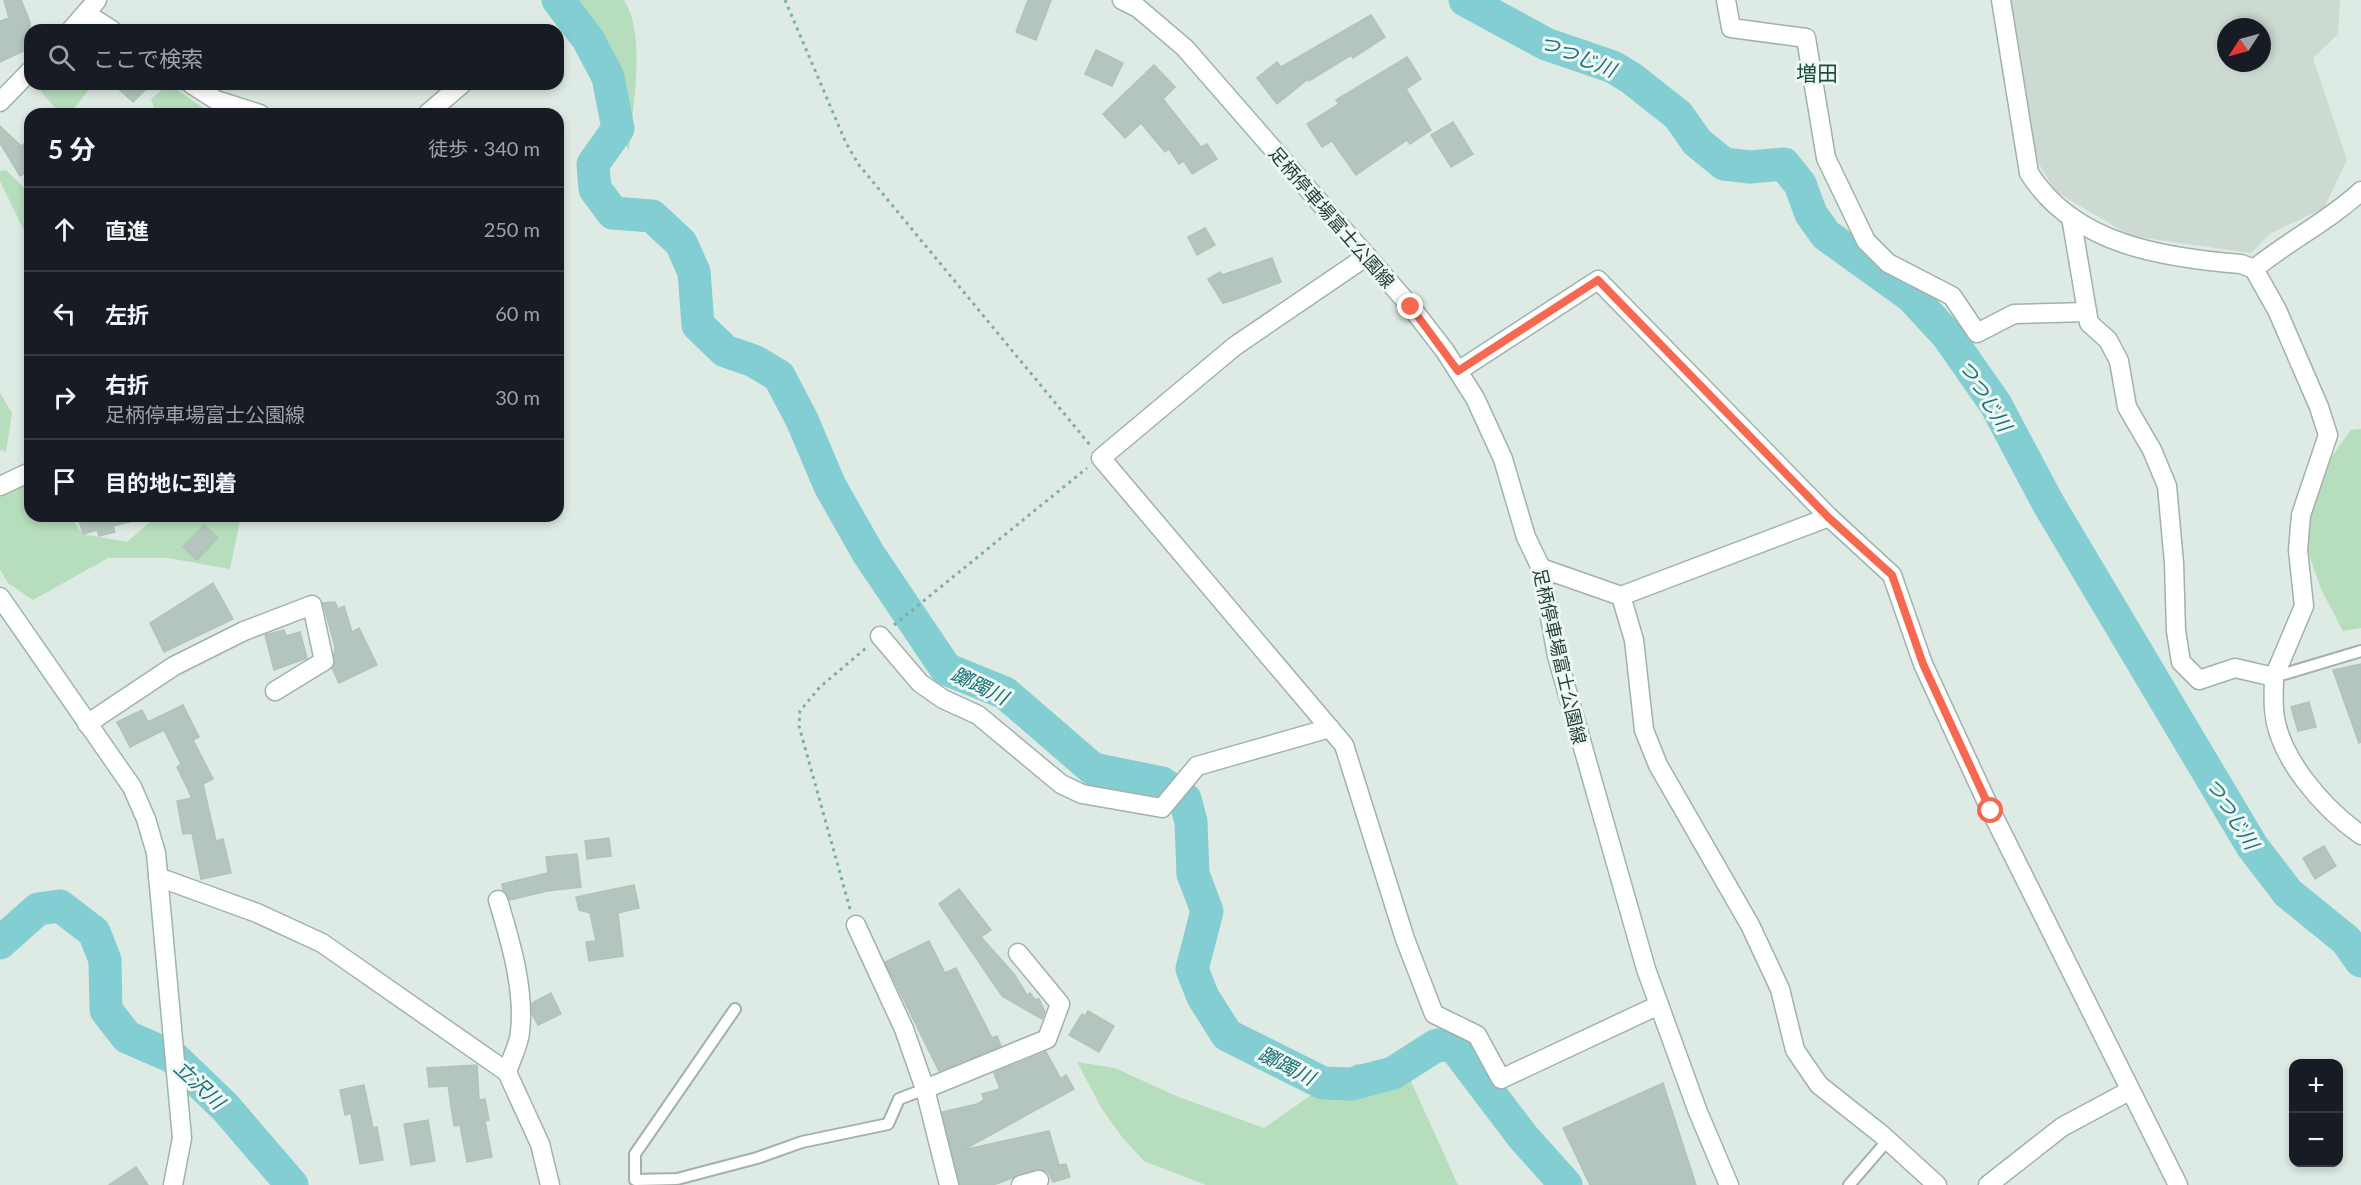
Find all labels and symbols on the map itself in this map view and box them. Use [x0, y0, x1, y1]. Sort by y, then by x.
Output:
north arrow [2217, 18, 2271, 72]
water label: つつじ川 [1536, 29, 1621, 82]
district label: 増田 [1796, 60, 1838, 85]
street label: 足柄停車場富士公園線 [1265, 142, 1399, 292]
route end [1397, 293, 1423, 319]
water label: つつじ川 [1955, 355, 2018, 437]
street label: 足柄停車場富士公園線 [1529, 566, 1591, 746]
water label: 躑躅川 [948, 661, 1014, 710]
water label: つつじ川 [2202, 773, 2265, 855]
route start [1977, 797, 2003, 823]
water label: 躑躅川 [1255, 1041, 1321, 1090]
water label: 立沢川 [170, 1055, 232, 1115]

